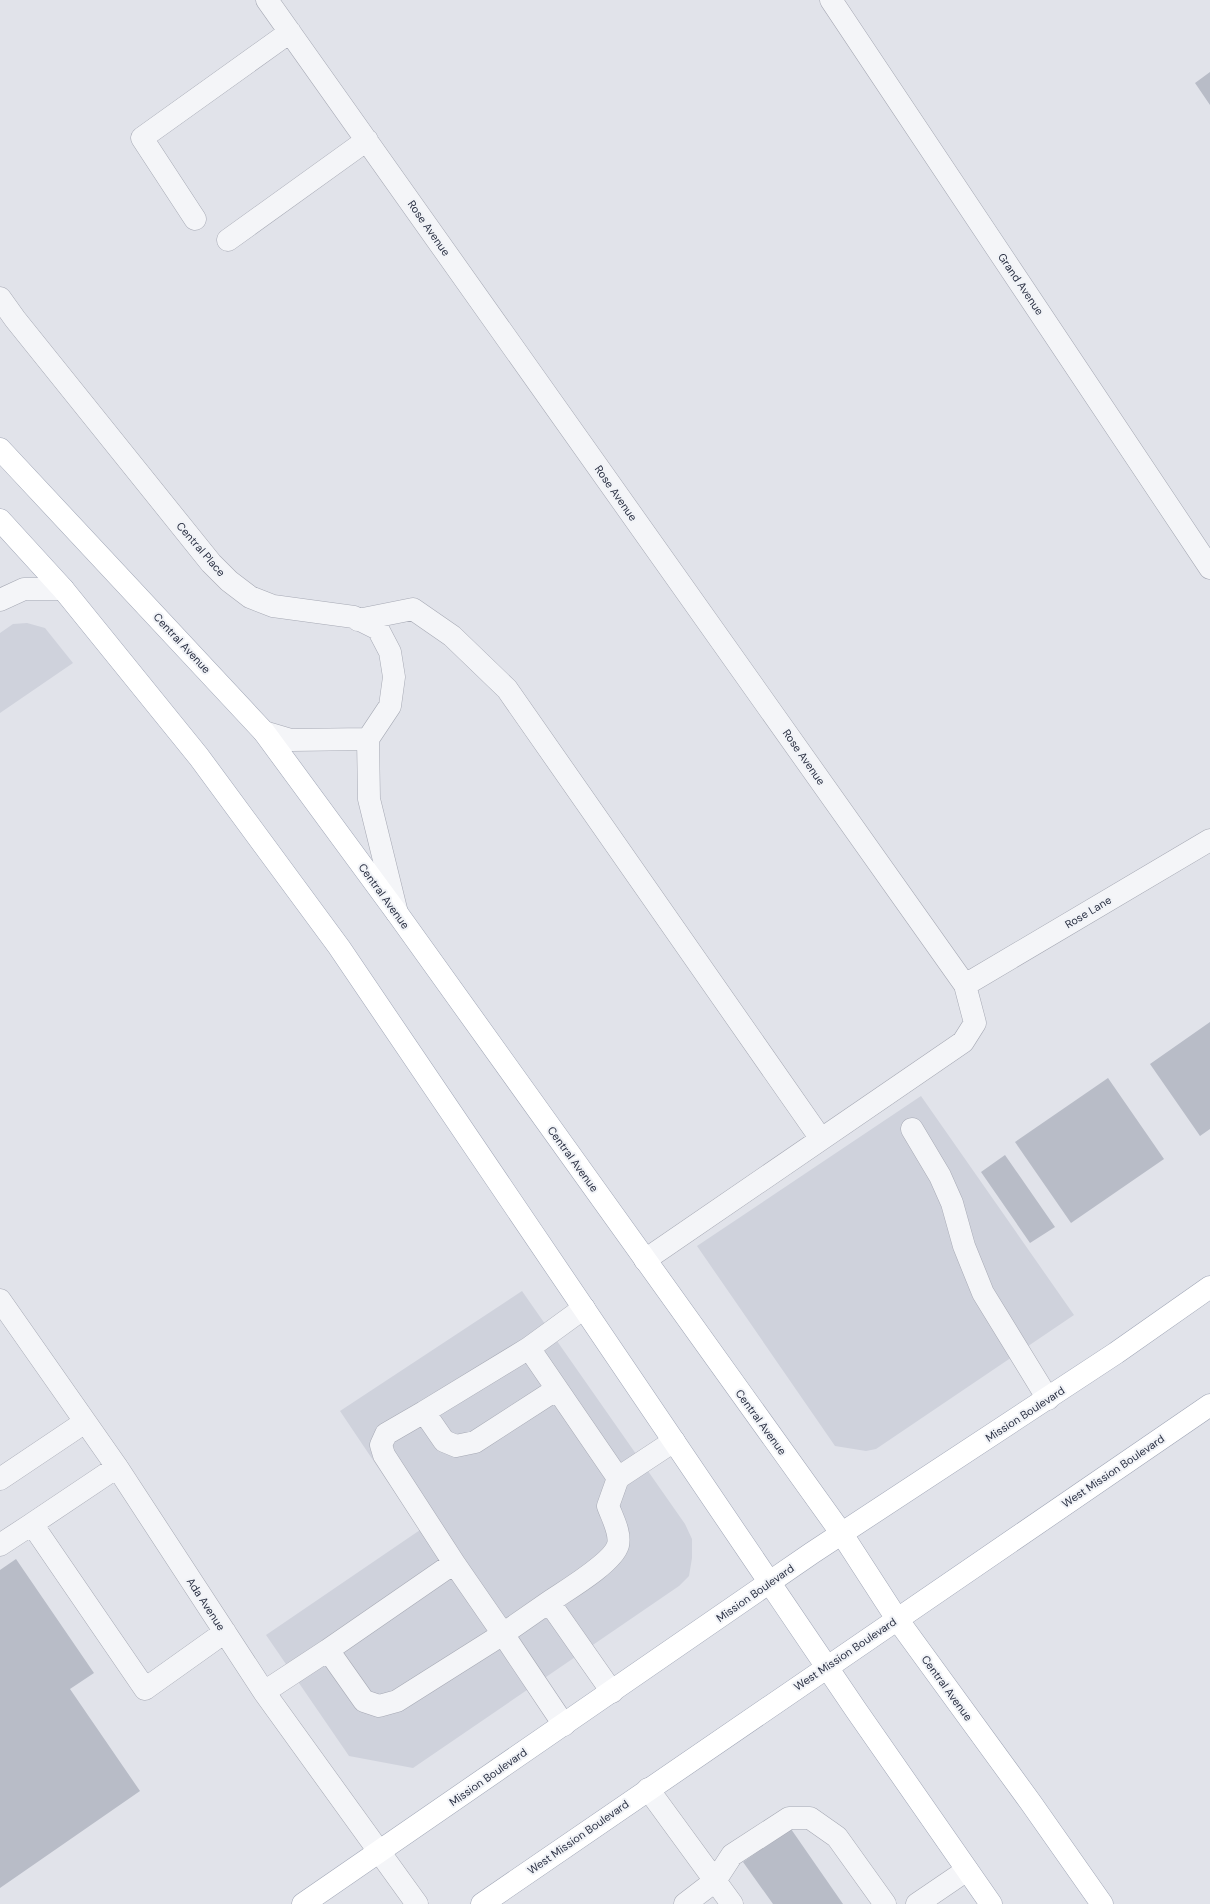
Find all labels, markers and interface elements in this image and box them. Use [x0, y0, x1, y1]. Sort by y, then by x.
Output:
street label: Rose Avenue [405, 197, 453, 259]
street label: Grand Avenue [995, 250, 1047, 318]
street label: Rose Avenue [592, 462, 640, 524]
street label: Central Place [174, 519, 228, 579]
street label: Central Avenue [150, 610, 214, 676]
street label: Rose Avenue [780, 726, 828, 788]
street label: Central Avenue [356, 861, 412, 931]
street label: Rose Lane [1062, 893, 1114, 931]
street label: Central Avenue [545, 1124, 601, 1194]
street label: Mission Boulevard [983, 1383, 1067, 1445]
street label: Central Avenue [733, 1387, 789, 1457]
street label: West Mission Boulevard [1059, 1431, 1167, 1510]
street label: Mission Boulevard [713, 1561, 797, 1625]
street label: Ada Avenue [184, 1575, 228, 1633]
street label: West Mission Boulevard [791, 1614, 899, 1693]
street label: Central Avenue [919, 1653, 975, 1723]
street label: Mission Boulevard [446, 1745, 530, 1809]
street label: West Mission Boulevard [525, 1797, 631, 1877]

